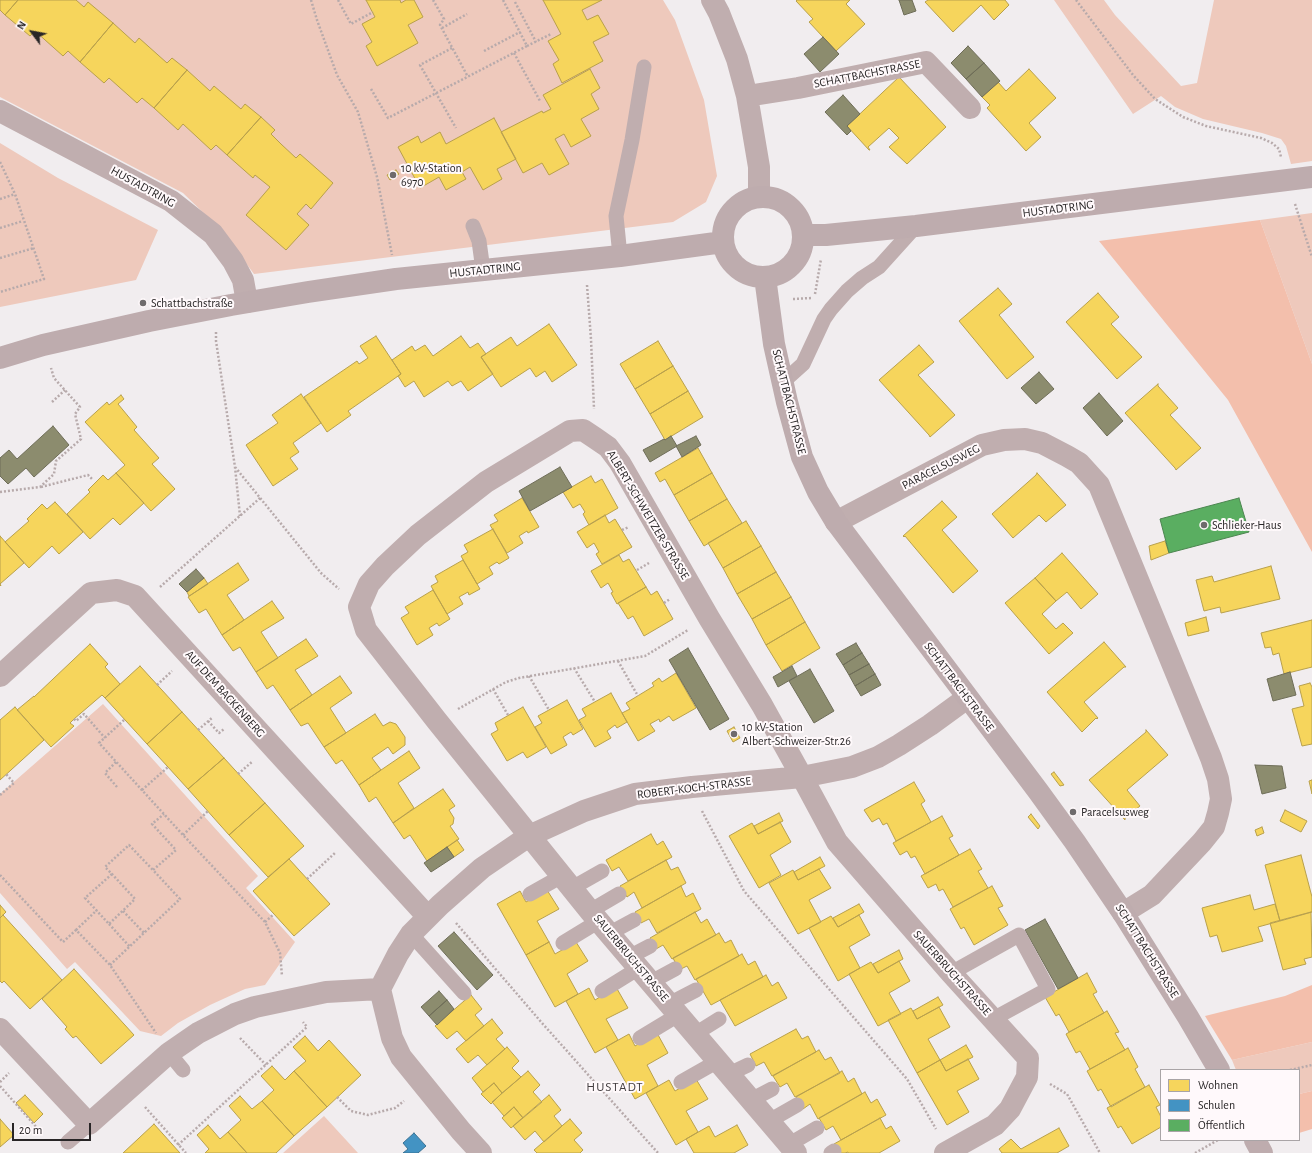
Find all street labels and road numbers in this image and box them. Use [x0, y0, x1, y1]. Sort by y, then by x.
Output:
street label: SCHATTBACHSTRASSE [813, 57, 921, 91]
street label: HUSTADTRING [108, 163, 178, 211]
street label: HUSTADTRING [1022, 197, 1094, 221]
street label: HUSTADTRING [449, 259, 521, 281]
street label: SCHATTBACHSTRASSE [769, 348, 809, 456]
street label: PARACELSUSWEG [900, 441, 982, 493]
street label: ALBERT-SCHWEITZER-STRASSE [604, 448, 692, 582]
street label: SCHATTBACHSTRASSE [921, 640, 997, 734]
street label: AUF DEM BACKENBERG [182, 647, 268, 741]
street label: ROBERT-KOCH-STRASSE [636, 774, 752, 802]
street label: SCHATTBACHSTRASSE [1112, 901, 1182, 1001]
street label: SAUERBRUCHSTRASSE [590, 912, 672, 1004]
street label: SAUERBRUCHSTRASSE [910, 928, 994, 1018]

